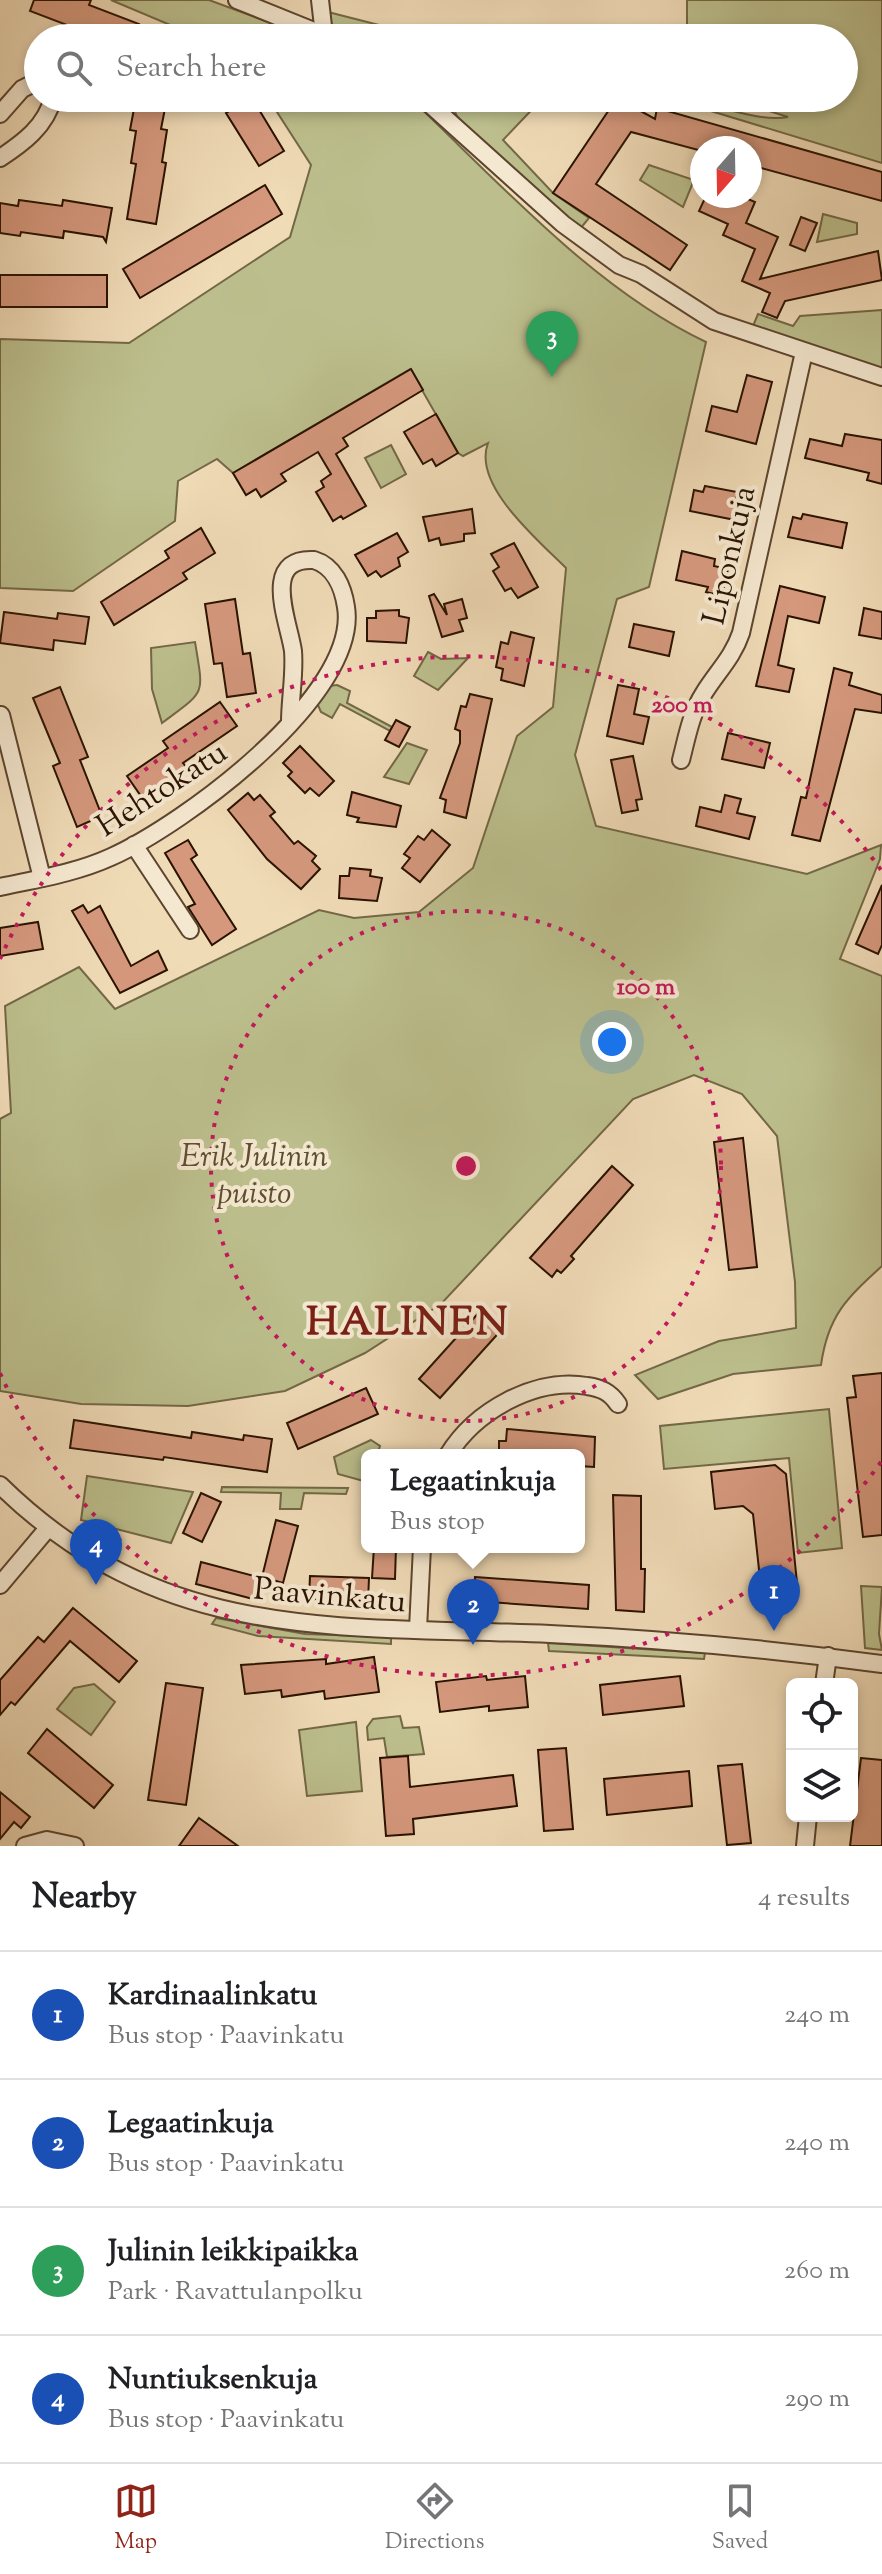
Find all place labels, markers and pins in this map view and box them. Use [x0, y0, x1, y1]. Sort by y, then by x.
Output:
pin: 3 [526, 311, 578, 377]
centre of rings [452, 1152, 480, 1180]
pin: 4 [70, 1519, 122, 1585]
pin: 1 [748, 1565, 800, 1631]
pin: 2 [447, 1579, 499, 1645]

